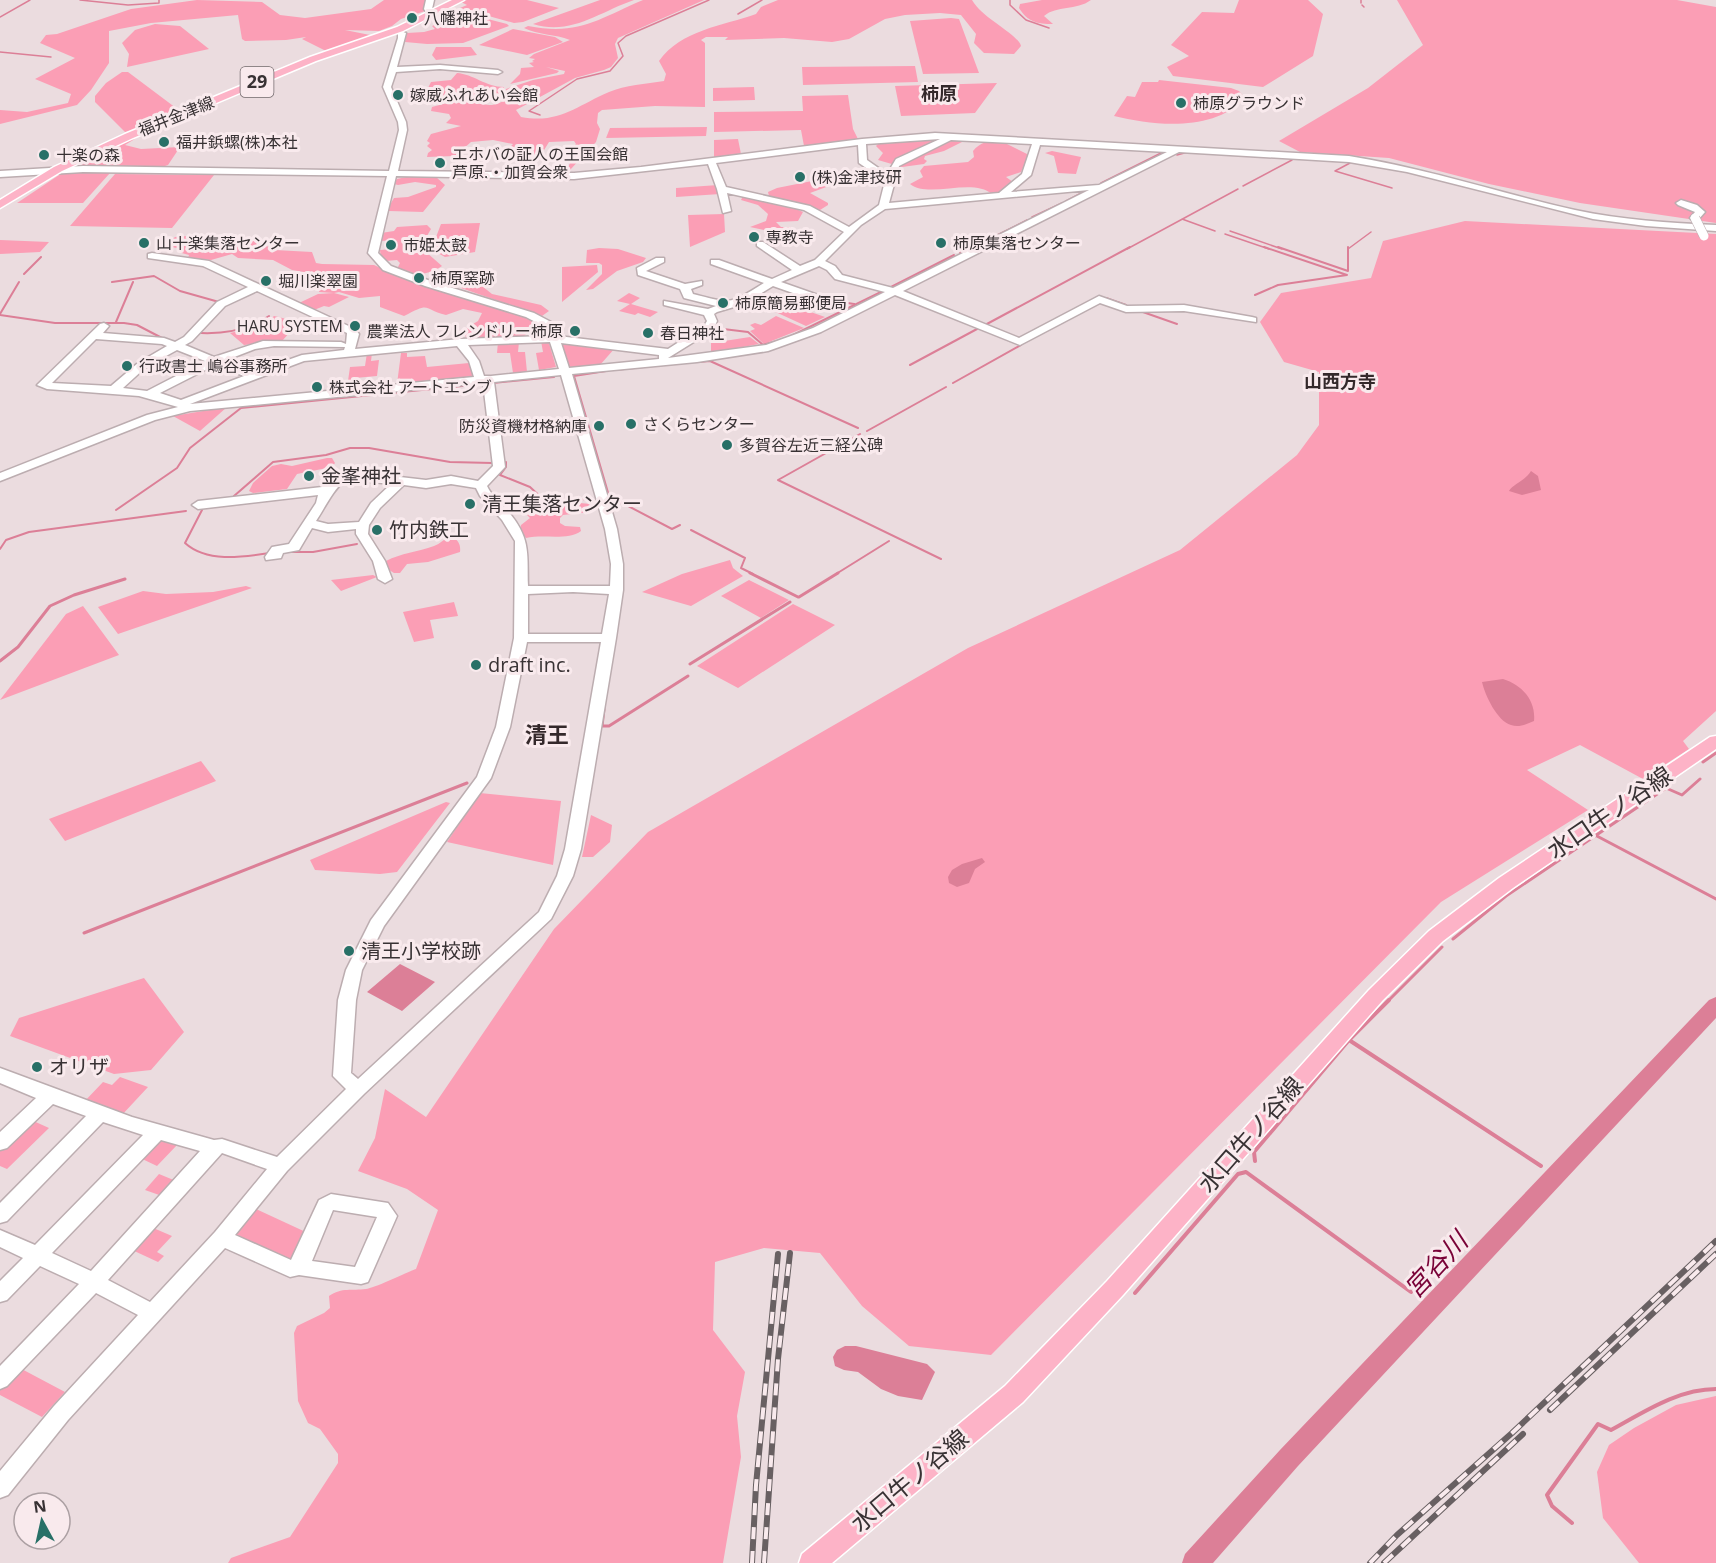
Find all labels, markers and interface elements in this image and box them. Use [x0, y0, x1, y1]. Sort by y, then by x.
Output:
place label: 八幡神社 [424, 7, 488, 29]
marker: 八幡神社 [405, 11, 419, 25]
road number: 29 [240, 67, 274, 97]
district label: 柿原 [921, 81, 957, 105]
place label: 嫁威ふれあい会館 [410, 84, 538, 106]
marker: 嫁威ふれあい会館 [391, 88, 405, 102]
street label: 福井金津線 [135, 91, 217, 141]
place label: 柿原グラウンド [1193, 92, 1305, 114]
marker: 柿原グラウンド [1174, 96, 1188, 110]
place label: 福井鋲螺(株)本社 [176, 131, 297, 153]
marker: 福井鋲螺(株)本社 [157, 135, 171, 149]
place label: エホバの証人の王国会館 芦原.・加賀会衆 [452, 143, 628, 183]
place label: 十楽の森 [56, 144, 120, 166]
marker: 十楽の森 [37, 148, 51, 162]
marker: エホバの証人の王国会館 芦原.・加賀会衆 [433, 156, 447, 170]
place label: (株)金津技研 [812, 166, 901, 188]
marker: (株)金津技研 [793, 170, 807, 184]
place label: 専教寺 [766, 226, 814, 248]
marker: 専教寺 [747, 230, 761, 244]
place label: 山十楽集落センター [156, 232, 300, 254]
place label: 柿原集落センター [953, 232, 1081, 254]
place label: 市姫太鼓 [403, 234, 467, 256]
marker: 山十楽集落センター [137, 236, 151, 250]
marker: 柿原集落センター [934, 236, 948, 250]
marker: 市姫太鼓 [384, 238, 398, 252]
place label: 柿原窯跡 [431, 267, 495, 289]
place label: 堀川楽翠園 [278, 270, 358, 292]
marker: 柿原窯跡 [412, 271, 426, 285]
marker: 堀川楽翠園 [259, 274, 273, 288]
place label: 柿原簡易郵便局 [735, 292, 847, 314]
marker: 柿原簡易郵便局 [716, 296, 730, 310]
place label: HARU SYSTEM [237, 315, 343, 337]
marker: HARU SYSTEM [348, 319, 362, 333]
place label: 農業法人 フレンドリー柿原 [367, 320, 563, 342]
place label: 春日神社 [660, 322, 724, 344]
marker: 農業法人 フレンドリー柿原 [568, 324, 582, 338]
marker: 春日神社 [641, 326, 655, 340]
place label: 行政書士 嶋谷事務所 [139, 355, 287, 377]
marker: 行政書士 嶋谷事務所 [120, 359, 134, 373]
district label: 山西方寺 [1304, 369, 1376, 393]
place label: 株式会社 アートエンブ [329, 376, 492, 398]
marker: 株式会社 アートエンブ [310, 380, 324, 394]
place label: さくらセンター [643, 413, 755, 435]
place label: 防災資機材格納庫 [459, 415, 587, 437]
marker: さくらセンター [624, 417, 638, 431]
marker: 防災資機材格納庫 [592, 419, 606, 433]
place label: 多賀谷左近三経公碑 [739, 434, 883, 456]
marker: 多賀谷左近三経公碑 [720, 438, 734, 452]
place label: 金峯神社 [321, 462, 401, 489]
marker: 金峯神社 [302, 469, 316, 483]
place label: 清王集落センター [482, 490, 642, 517]
marker: 清王集落センター [463, 497, 477, 511]
place label: 竹内鉄工 [389, 516, 469, 543]
marker: 竹内鉄工 [370, 523, 384, 537]
place label: draft inc. [488, 651, 571, 678]
marker: draft inc. [469, 658, 483, 672]
district label: 清王 [525, 719, 569, 749]
street label: 水口牛ノ谷線 [1540, 758, 1678, 866]
place label: 清王小学校跡 [361, 937, 481, 964]
marker: 清王小学校跡 [342, 944, 356, 958]
place label: オリザ [49, 1053, 109, 1080]
marker: オリザ [30, 1060, 44, 1074]
street label: 水口牛ノ谷線 [1190, 1069, 1310, 1199]
water label: 宮谷川 [1396, 1221, 1477, 1305]
street label: 水口牛ノ谷線 [843, 1421, 975, 1539]
north arrow [12, 1491, 72, 1551]
text: N [32, 1494, 48, 1518]

